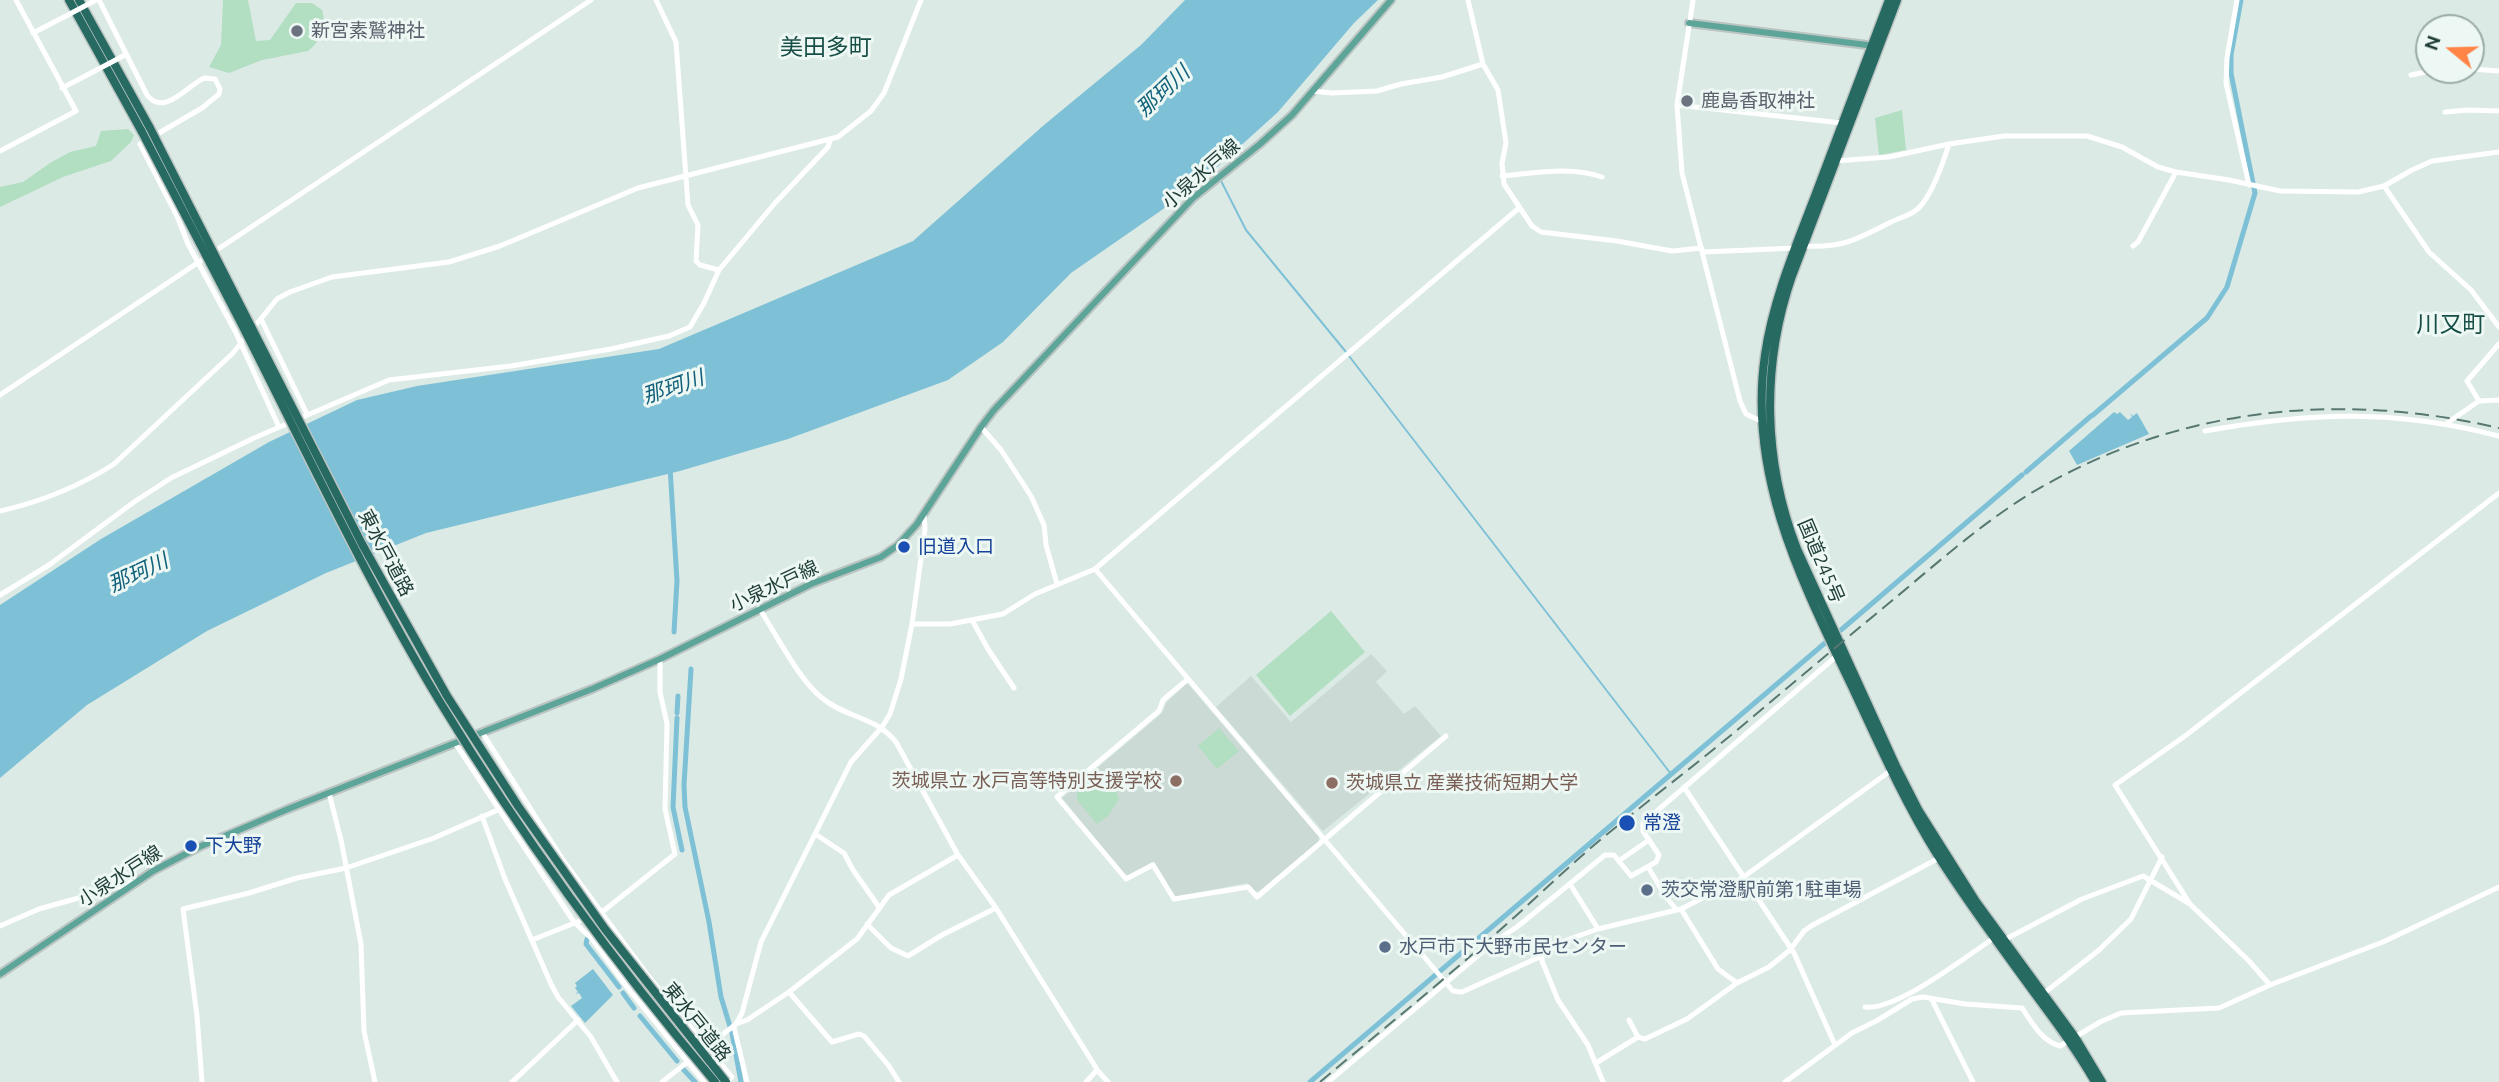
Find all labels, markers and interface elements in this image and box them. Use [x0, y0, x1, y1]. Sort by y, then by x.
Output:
north arrow [2415, 14, 2485, 84]
place label: 新宮素鷲神社 [311, 20, 425, 42]
marker: 新宮素鷲神社 [289, 23, 305, 39]
district label: 美田多町 [780, 33, 872, 61]
text: N [2419, 33, 2445, 53]
water label: 那珂川 [1131, 60, 1195, 122]
place label: 鹿島香取神社 [1701, 90, 1815, 112]
marker: 鹿島香取神社 [1679, 93, 1695, 109]
street label: 小泉水戸線 [1158, 134, 1244, 214]
district label: 川又町 [2417, 310, 2485, 338]
water label: 那珂川 [639, 365, 707, 409]
street label: 東水戸道路 [354, 506, 418, 600]
street label: 国道245号 [1793, 516, 1849, 606]
place label: 旧道入口 [918, 536, 994, 558]
marker: 旧道入口 [896, 539, 912, 555]
water label: 那珂川 [104, 548, 172, 598]
street label: 小泉水戸線 [726, 556, 822, 616]
place label: 茨城県立 水戸高等特別支援学校 [892, 770, 1162, 792]
place label: 茨城県立 産業技術短期大学 [1346, 772, 1578, 794]
marker: 茨城県立 水戸高等特別支援学校 [1168, 773, 1184, 789]
marker: 茨城県立 産業技術短期大学 [1324, 775, 1340, 791]
place label: 常澄 [1643, 812, 1681, 834]
marker: 常澄 [1617, 813, 1637, 833]
place label: 下大野 [205, 835, 262, 857]
marker: 下大野 [183, 838, 199, 854]
street label: 小泉水戸線 [74, 841, 166, 911]
place label: 茨交常澄駅前第1駐車場 [1661, 879, 1862, 901]
marker: 茨交常澄駅前第1駐車場 [1639, 882, 1655, 898]
place label: 水戸市下大野市民センター [1399, 936, 1627, 958]
marker: 水戸市下大野市民センター [1377, 939, 1393, 955]
street label: 東水戸道路 [658, 978, 736, 1066]

